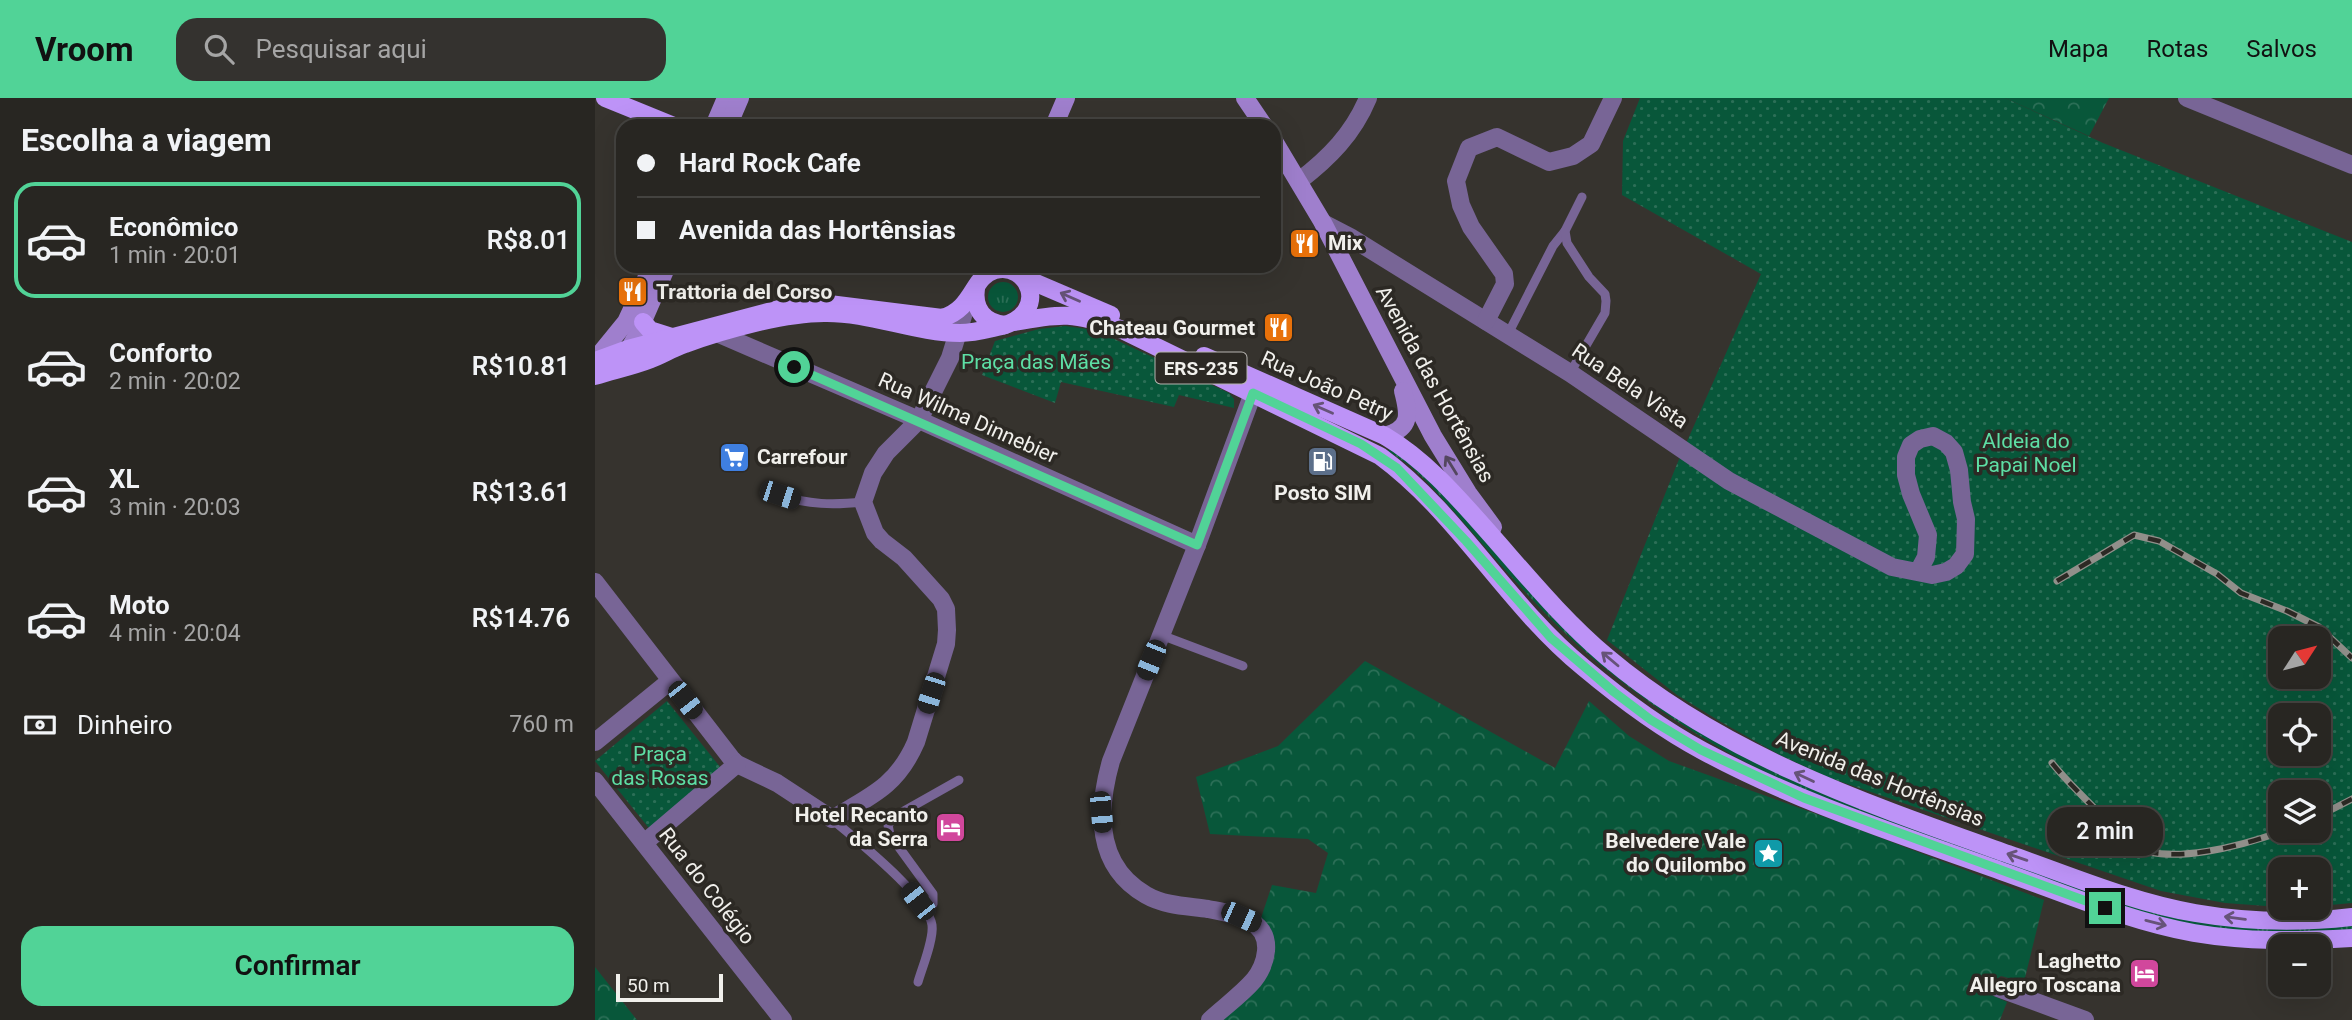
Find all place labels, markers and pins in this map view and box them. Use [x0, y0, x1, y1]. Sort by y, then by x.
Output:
restaurant icon: Mix [1288, 226, 1322, 260]
place label: Mix [1328, 231, 1363, 255]
restaurant icon: Trattoria del Corso [616, 275, 650, 309]
place label: Trattoria del Corso [656, 280, 832, 304]
restaurant icon: Chateau Gourmet [1261, 311, 1295, 345]
place label: Chateau Gourmet [1089, 316, 1255, 340]
supermarket icon: Carrefour [717, 440, 751, 474]
fuel station icon: Posto SIM [1306, 444, 1340, 478]
place label: Carrefour [757, 445, 848, 469]
place label: Posto SIM [1274, 481, 1372, 505]
place label: Hotel Recanto da Serra [795, 803, 928, 851]
hotel icon: Hotel Recanto da Serra [934, 810, 968, 844]
place label: Belvedere Vale do Quilombo [1605, 829, 1746, 877]
place icon: Belvedere Vale do Quilombo [1752, 836, 1786, 870]
place label: Laghetto Allegro Toscana [1969, 949, 2121, 997]
hotel icon: Laghetto Allegro Toscana [2127, 956, 2161, 990]

